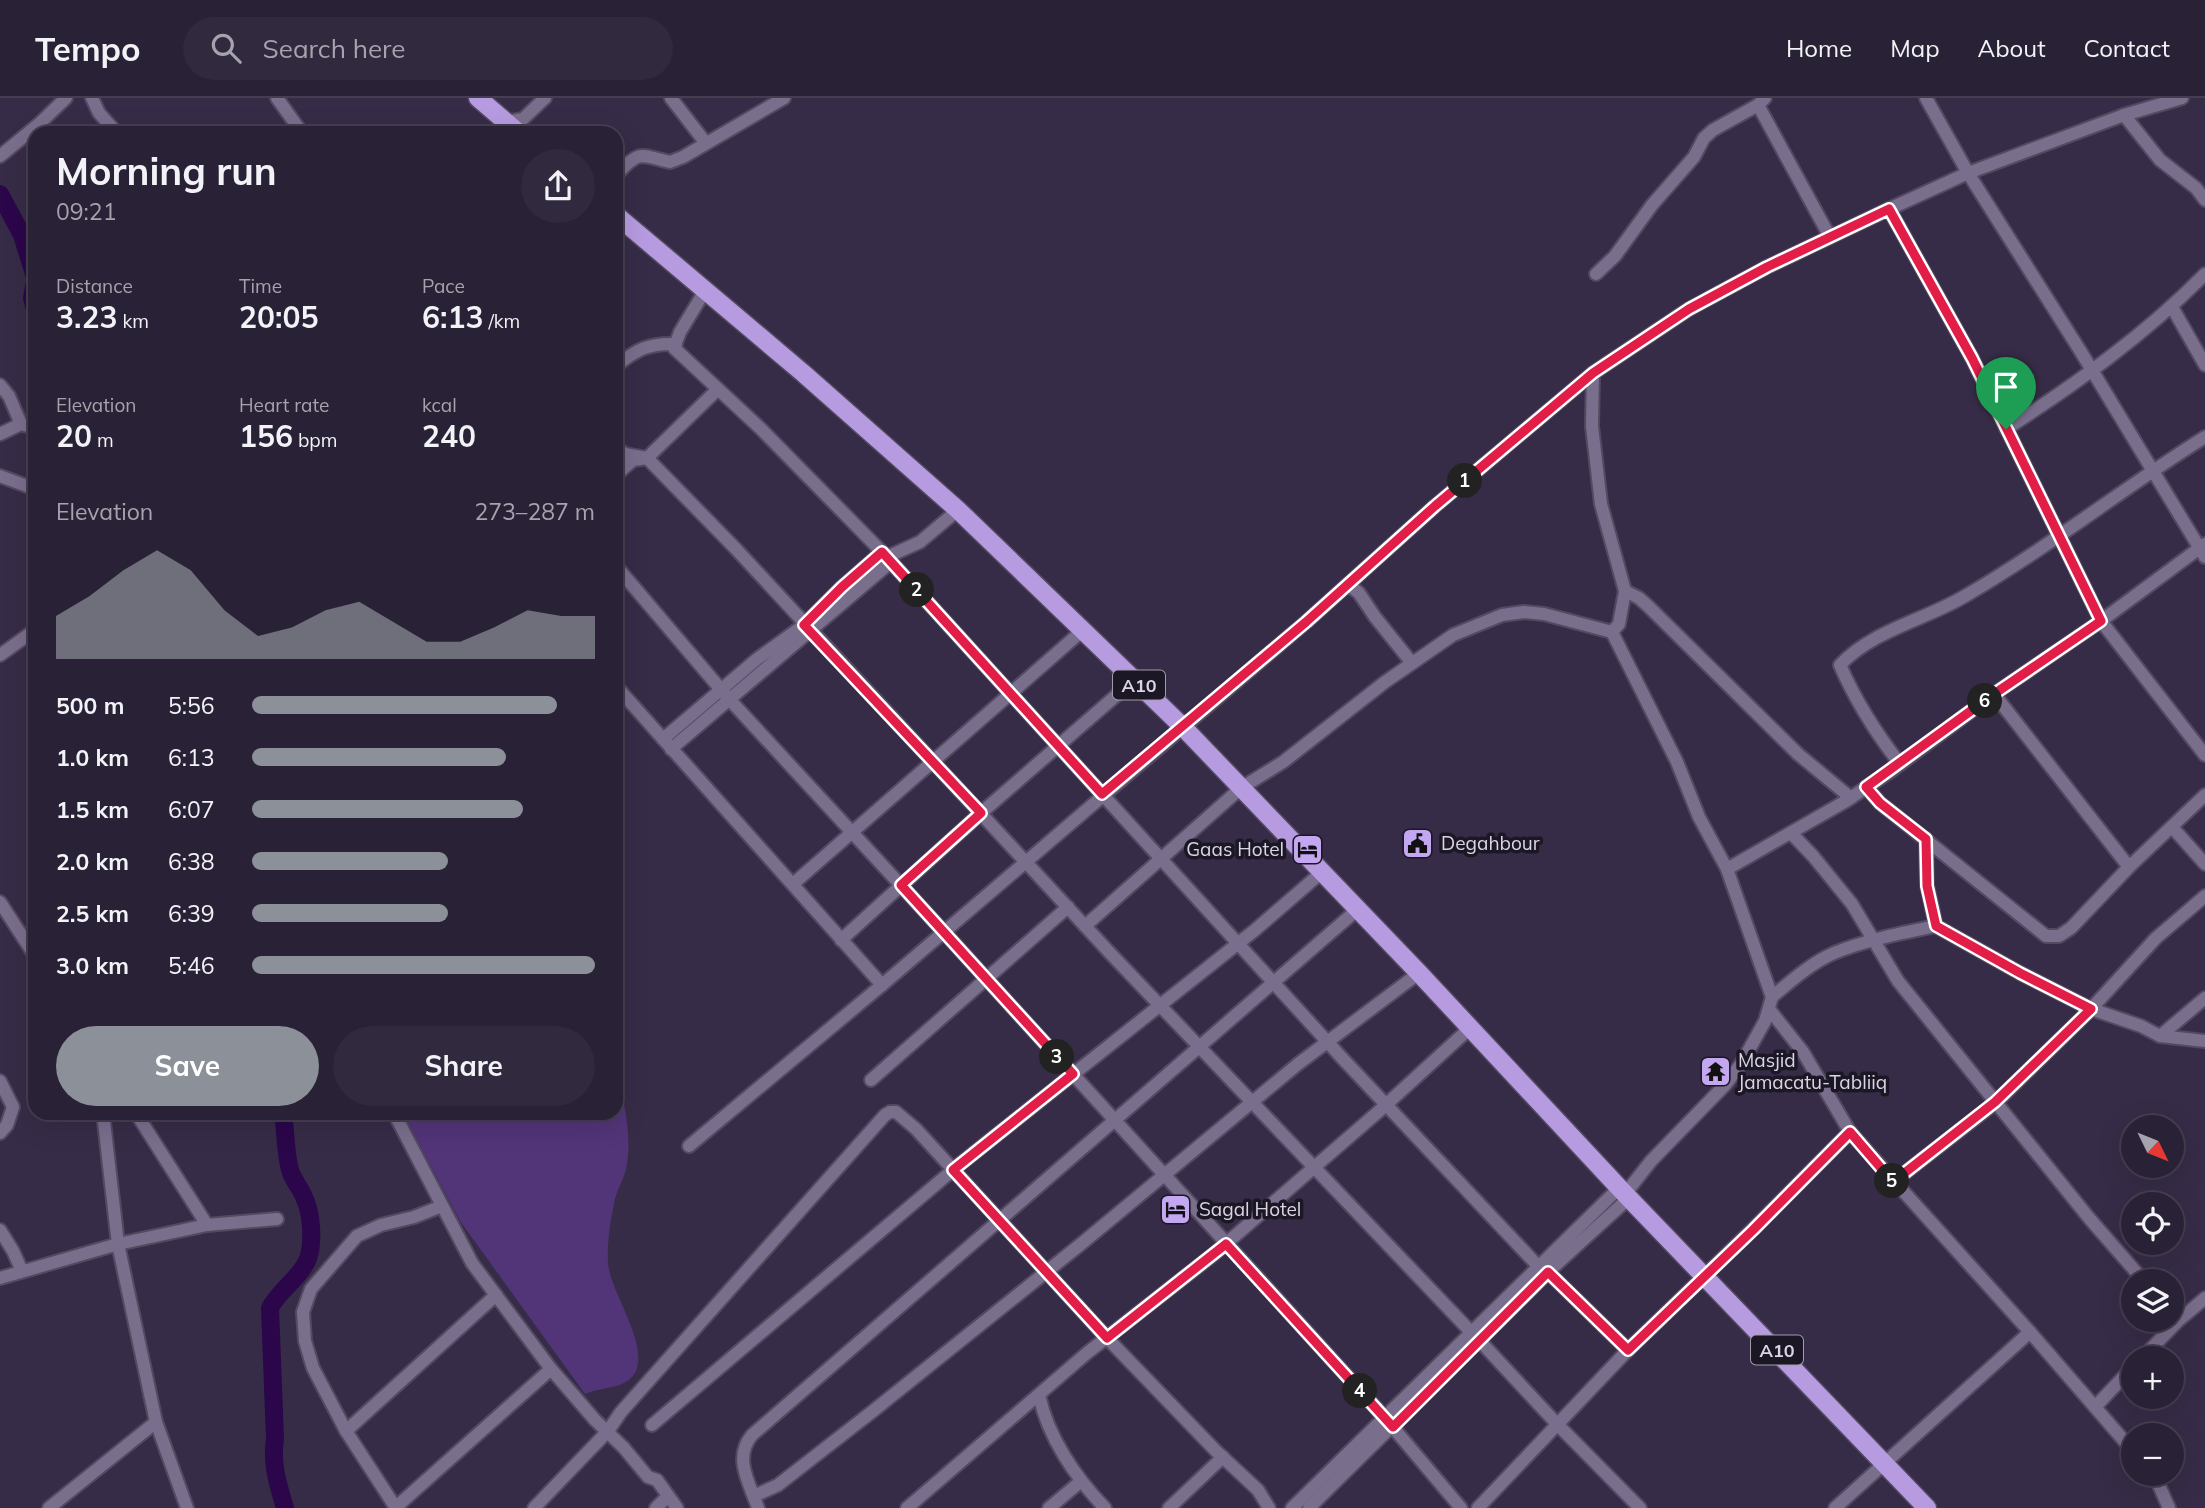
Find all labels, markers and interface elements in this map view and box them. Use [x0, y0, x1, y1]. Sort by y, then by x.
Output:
search box [183, 17, 673, 80]
text: Tempo [35, 28, 141, 69]
icon: search [207, 29, 245, 67]
text: Search here [263, 32, 406, 65]
text: Home [1786, 33, 1852, 63]
text: Map [1890, 33, 1940, 63]
text: About [1978, 33, 2046, 63]
text: Contact [2084, 33, 2170, 63]
text: Morning run [56, 147, 277, 195]
button: share [521, 149, 595, 223]
text: 09:21 [56, 197, 116, 226]
text: Distance [56, 274, 133, 298]
text: Time [239, 274, 282, 298]
text: Pace [422, 274, 465, 298]
text: 3.23 [56, 298, 117, 336]
text: 20:05 [239, 298, 318, 336]
text: 6:13 [422, 298, 483, 336]
text: km [117, 309, 149, 333]
text: /km [483, 309, 520, 333]
pin [1976, 357, 2036, 429]
icon: arrive [1987, 368, 2025, 406]
text: Elevation [56, 393, 136, 417]
text: Heart rate [239, 393, 329, 417]
text: kcal [422, 393, 457, 417]
text: 20 [56, 417, 92, 455]
text: 156 [239, 417, 293, 455]
text: 240 [422, 417, 476, 455]
text: m [92, 428, 114, 452]
text: bpm [293, 428, 337, 452]
pin: 1 [1448, 464, 1482, 498]
text: 1 [1459, 468, 1470, 492]
text: Elevation [56, 497, 153, 526]
text: 273–287 m [474, 497, 595, 526]
pin: 2 [900, 573, 934, 608]
text: 2 [911, 577, 922, 601]
road number: A10 [1113, 670, 1165, 700]
pin: 6 [1968, 684, 2002, 718]
text: 6 [1979, 688, 1990, 712]
text: 500 m [56, 691, 124, 720]
text: 5:56 [168, 691, 215, 720]
text: 1.0 km [56, 743, 129, 772]
text: 6:13 [168, 743, 215, 772]
text: 1.5 km [56, 795, 129, 824]
text: 6:07 [168, 795, 215, 824]
public building icon: Degahbour [1401, 826, 1435, 860]
place label: Degahbour [1441, 831, 1540, 855]
hotel icon: Gaas Hotel [1290, 832, 1324, 866]
place label: Gaas Hotel [1186, 837, 1284, 861]
text: 2.0 km [56, 847, 129, 876]
text: 6:38 [168, 847, 215, 876]
text: 2.5 km [56, 899, 129, 928]
text: 6:39 [168, 899, 215, 928]
text: 3.0 km [56, 951, 129, 980]
text: 5:46 [168, 951, 215, 980]
button: Save [56, 1026, 319, 1106]
button: Share [333, 1026, 595, 1106]
pin: 3 [1040, 1040, 1074, 1074]
text: 3 [1051, 1044, 1062, 1068]
place label: Masjid Jamacatu-Tabliiq [1738, 1048, 1887, 1094]
temple icon: Masjid Jamacatu-Tabliiq [1698, 1054, 1732, 1088]
north arrow [2121, 1115, 2184, 1178]
map controls [2121, 1115, 2184, 1486]
pin: 5 [1874, 1164, 1910, 1198]
text: 5 [1886, 1168, 1897, 1192]
hotel icon: Sagal Hotel [1159, 1192, 1193, 1226]
button: locate [2121, 1192, 2184, 1255]
place label: Sagal Hotel [1199, 1197, 1301, 1221]
button: layers [2121, 1269, 2184, 1332]
road number: A10 [1751, 1336, 1803, 1364]
button: + [2121, 1346, 2184, 1409]
pin: 4 [1342, 1374, 1378, 1408]
text: 4 [1354, 1378, 1365, 1402]
button: − [2121, 1423, 2184, 1486]

